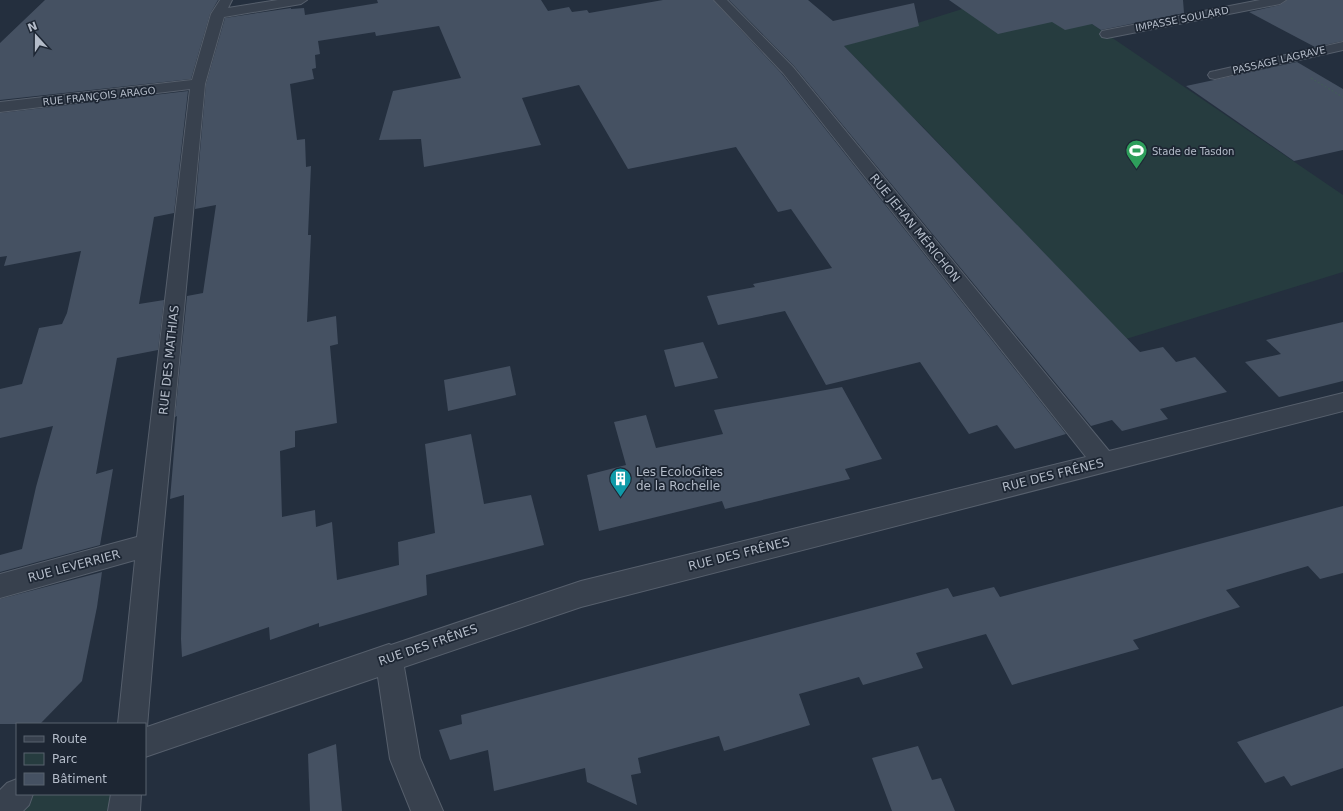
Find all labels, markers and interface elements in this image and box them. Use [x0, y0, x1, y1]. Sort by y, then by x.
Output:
street label: IMPASSE SOULARD [1134, 4, 1230, 33]
north arrow [16, 16, 56, 56]
text: N [26, 19, 39, 35]
street label: PASSAGE LAGRAVE [1231, 44, 1327, 76]
street label: RUE FRANÇOIS ARAGO [42, 85, 156, 107]
sports icon: Stade de Tasdon [1124, 138, 1150, 171]
place label: Stade de Tasdon [1152, 146, 1234, 157]
street label: RUE JEHAN MÉRICHON [867, 170, 964, 285]
street label: RUE DES MATHIAS [156, 305, 182, 415]
street label: RUE DES FRÊNES [1001, 455, 1105, 494]
place label: Les EcoloGites de la Rochelle [636, 465, 723, 493]
building icon: Les EcoloGites de la Rochelle [607, 466, 633, 499]
street label: RUE DES FRÊNES [687, 534, 791, 573]
street label: RUE LEVERRIER [26, 547, 122, 585]
street label: RUE DES FRÊNES [376, 621, 479, 669]
legend [16, 723, 146, 795]
text: Route [52, 732, 87, 746]
text: Parc [52, 752, 77, 766]
text: Bâtiment [52, 772, 107, 786]

